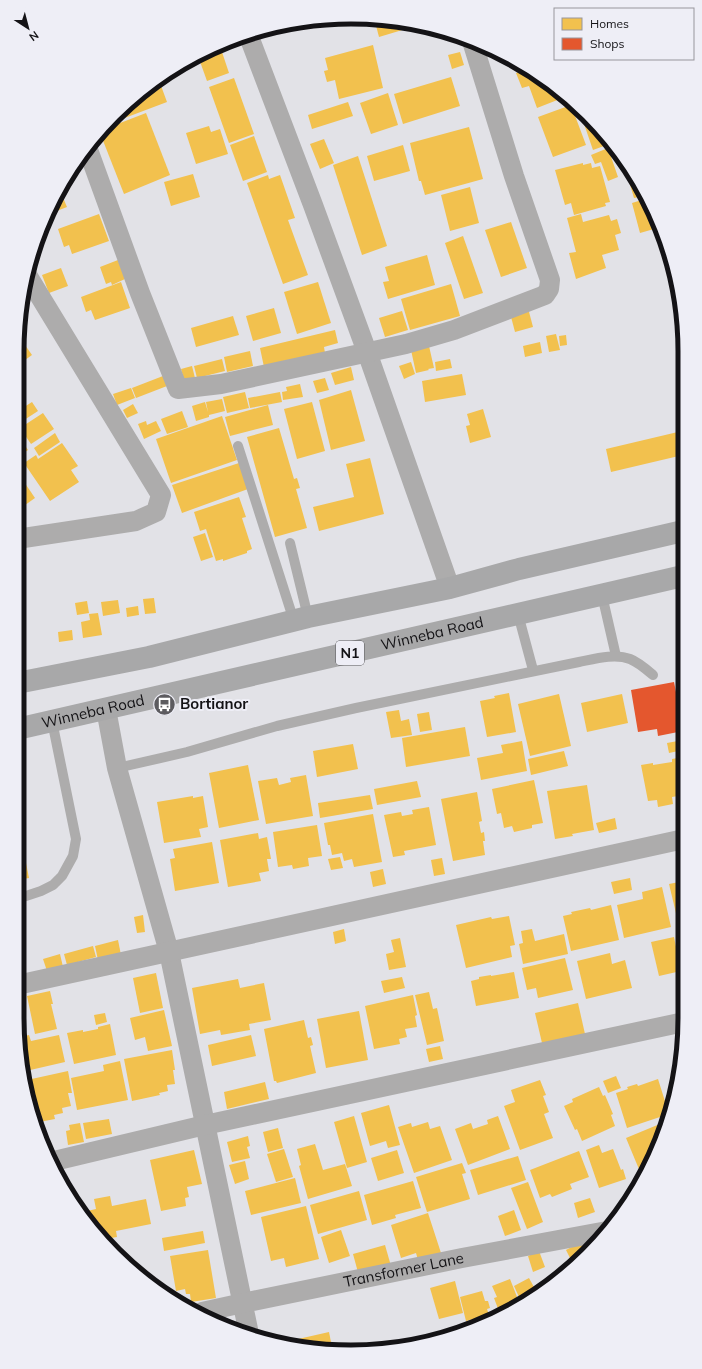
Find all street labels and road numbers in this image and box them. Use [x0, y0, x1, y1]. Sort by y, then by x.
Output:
street label: Winneba Road [379, 612, 485, 654]
road number: N1 [336, 641, 364, 665]
street label: Winneba Road [40, 690, 146, 732]
street label: Transformer Lane [342, 1248, 465, 1291]

